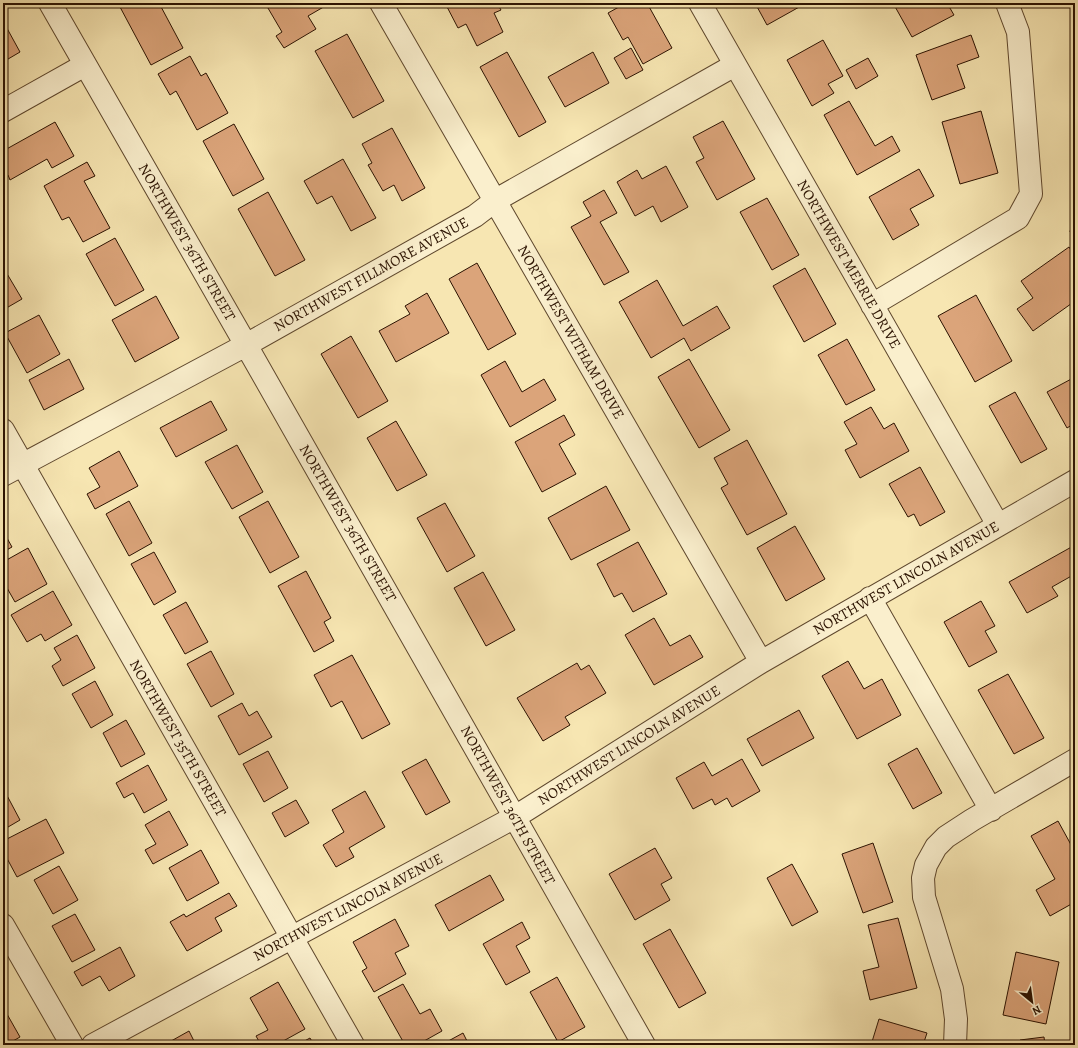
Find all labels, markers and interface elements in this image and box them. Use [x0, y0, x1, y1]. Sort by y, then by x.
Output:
street label: NORTHWEST 36TH STREET [134, 160, 241, 325]
street label: NORTHWEST MERRIE DRIVE [792, 176, 906, 352]
street label: NORTHWEST FILLMORE AVENUE [270, 212, 472, 336]
street label: NORTHWEST WITHAM DRIVE [513, 241, 629, 423]
street label: NORTHWEST 36TH STREET [295, 441, 402, 606]
street label: NORTHWEST LINCOLN AVENUE [809, 516, 1003, 640]
street label: NORTHWEST 35TH STREET [125, 656, 232, 821]
street label: NORTHWEST LINCOLN AVENUE [534, 680, 724, 810]
street label: NORTHWEST 36TH STREET [456, 722, 560, 889]
street label: NORTHWEST LINCOLN AVENUE [250, 848, 446, 966]
north arrow [1012, 982, 1052, 1022]
text: N [1029, 1002, 1044, 1019]

